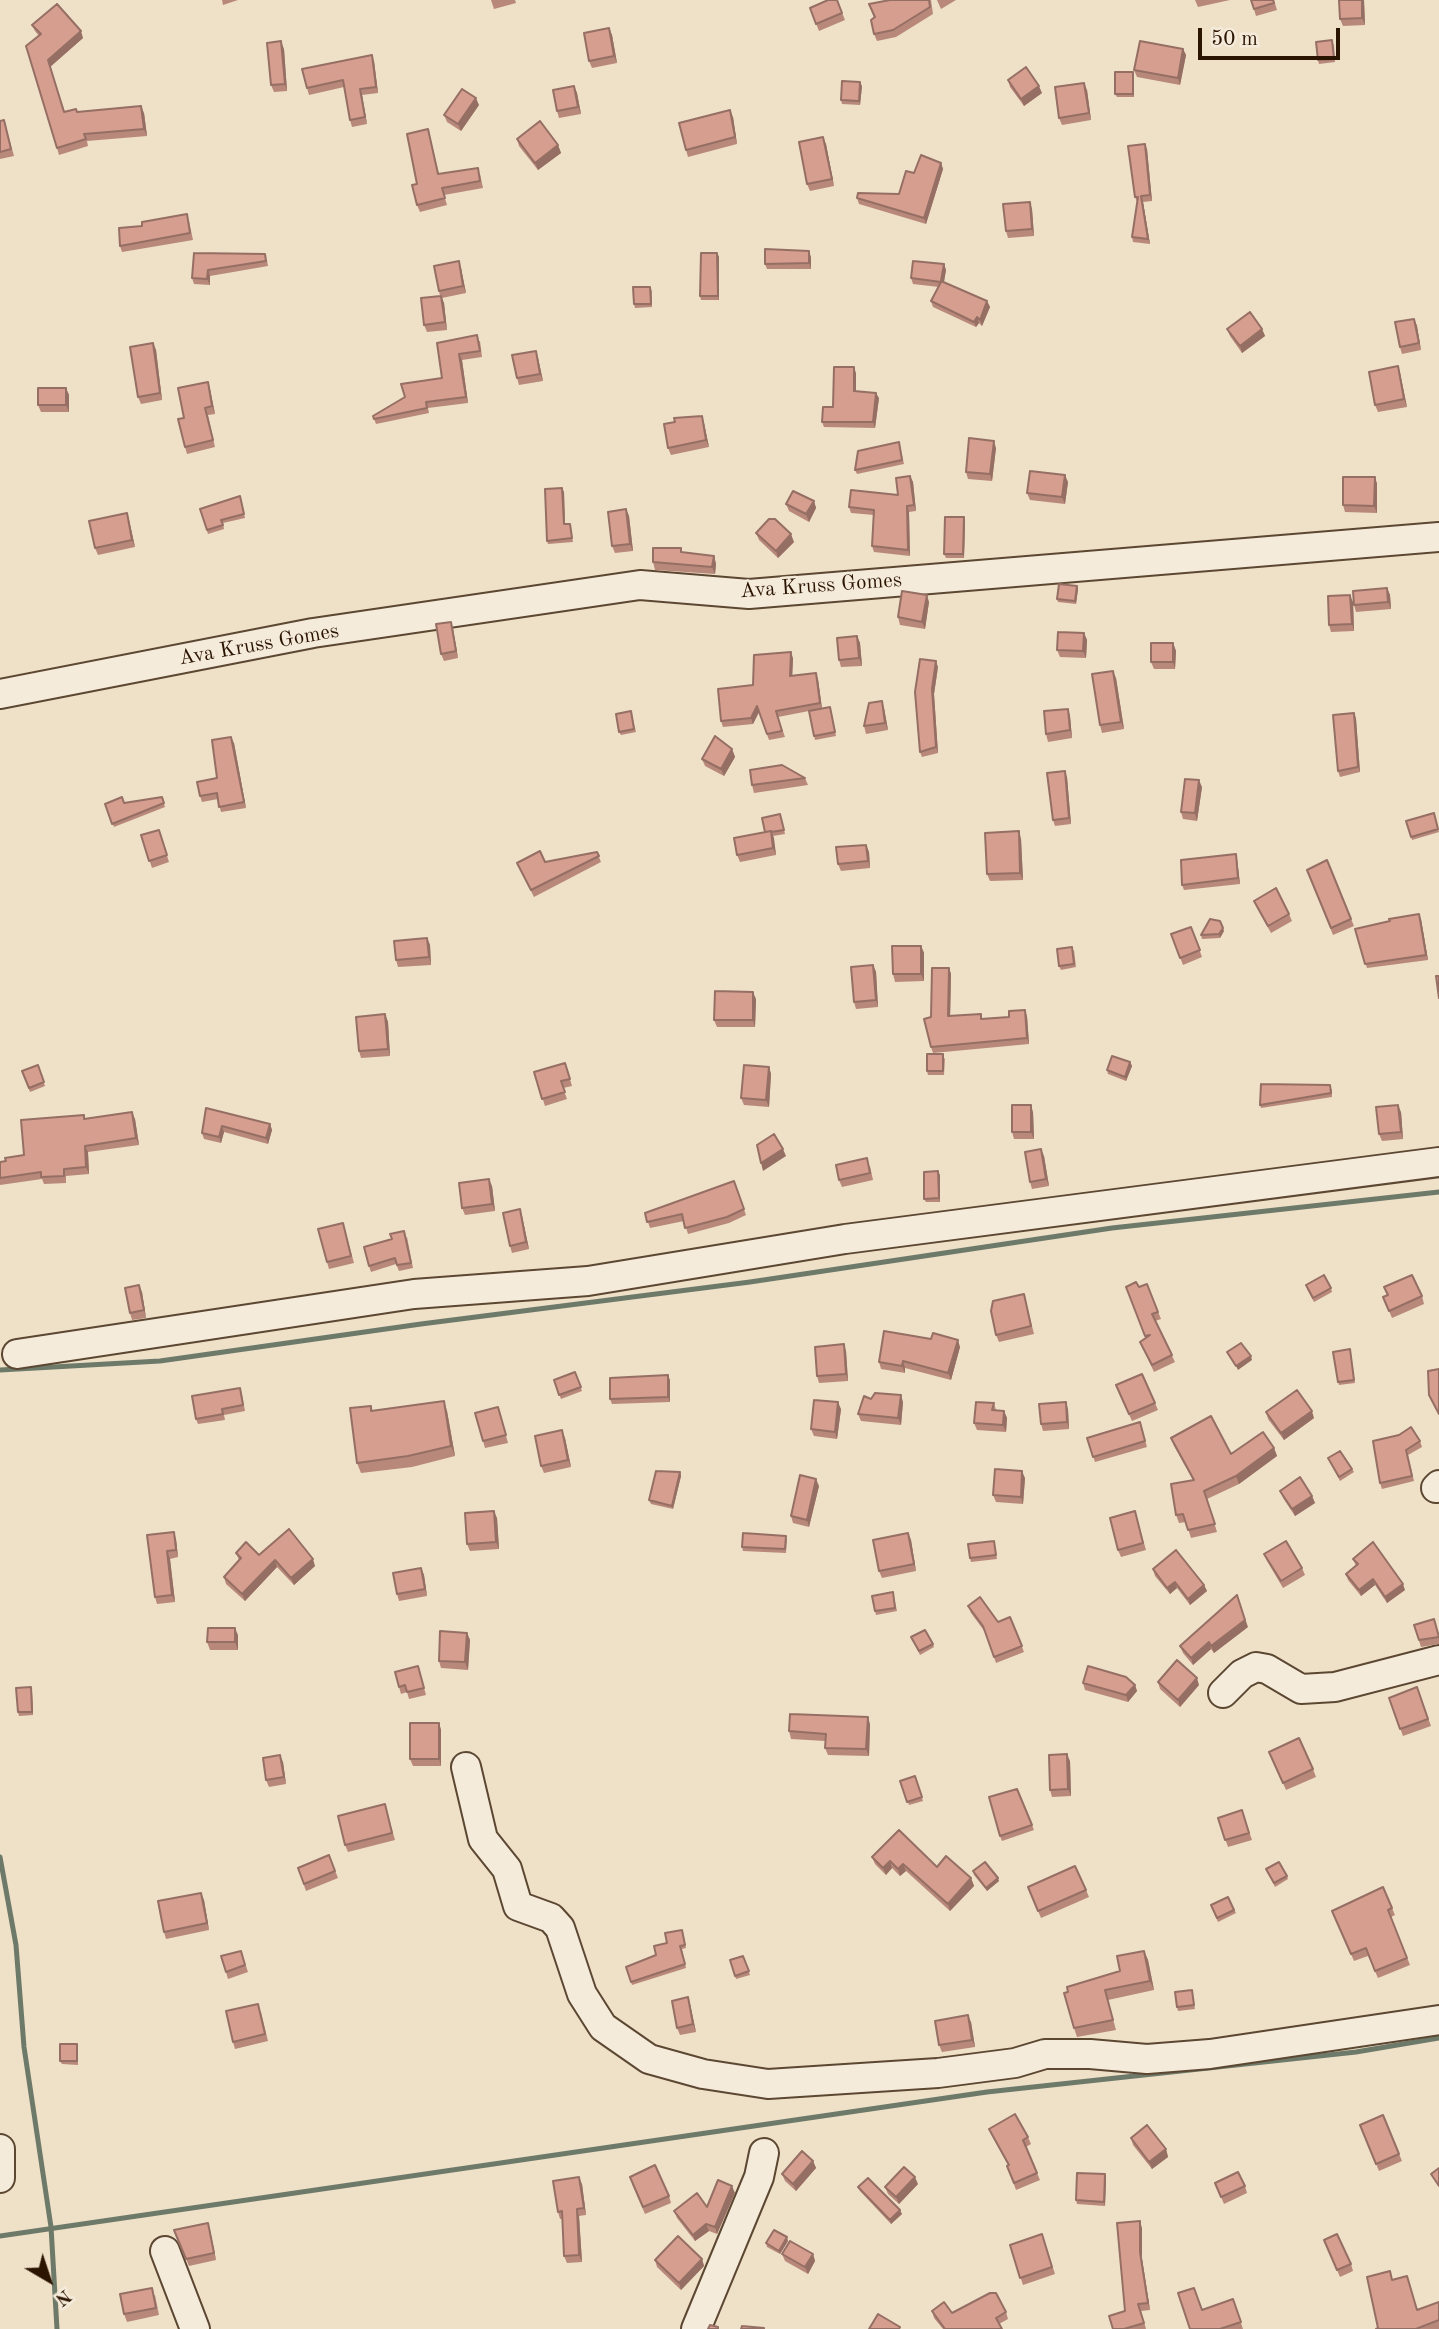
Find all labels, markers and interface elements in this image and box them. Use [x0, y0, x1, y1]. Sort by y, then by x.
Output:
scale bar [1201, 14, 1343, 58]
text: 50 m [1211, 29, 1258, 50]
street label: Ava Kruss Gomes [739, 568, 903, 604]
street label: Ava Kruss Gomes [177, 619, 341, 671]
north arrow [14, 2245, 84, 2315]
text: N [51, 2285, 74, 2309]

